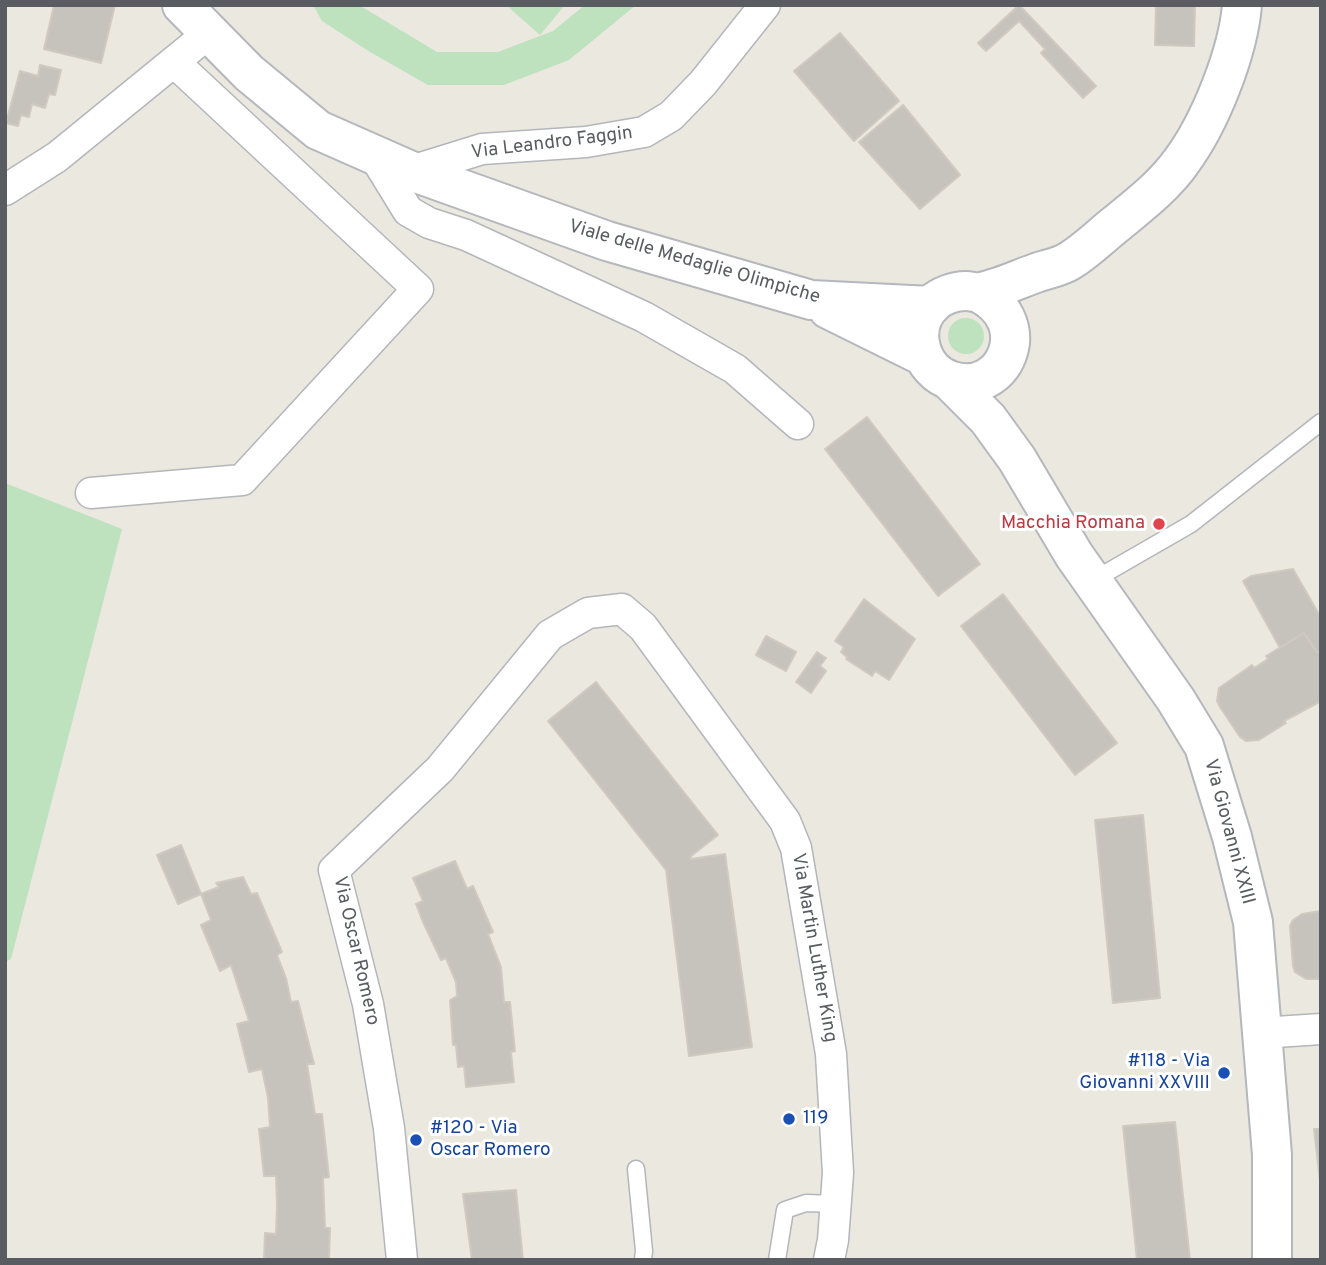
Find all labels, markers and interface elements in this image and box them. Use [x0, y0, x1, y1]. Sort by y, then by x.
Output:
street label: Via Leandro Faggin [470, 123, 634, 165]
street label: Viale delle Medaglie Olimpiche [566, 216, 822, 310]
place label: Macchia Romana [1001, 513, 1145, 535]
marker: Macchia Romana [1151, 516, 1167, 532]
street label: Via Giovanni XXIII [1198, 757, 1258, 907]
street label: Via Martin Luther King [785, 852, 841, 1044]
street label: Via Oscar Romero [327, 874, 383, 1028]
place label: #118 - Via Giovanni XXVIII [1079, 1051, 1210, 1095]
marker: #118 - Via Giovanni XXVIII [1216, 1065, 1232, 1081]
place label: 119 [803, 1108, 829, 1130]
marker: 119 [781, 1111, 797, 1127]
place label: #120 - Via Oscar Romero [430, 1118, 550, 1162]
marker: #120 - Via Oscar Romero [408, 1132, 424, 1148]

